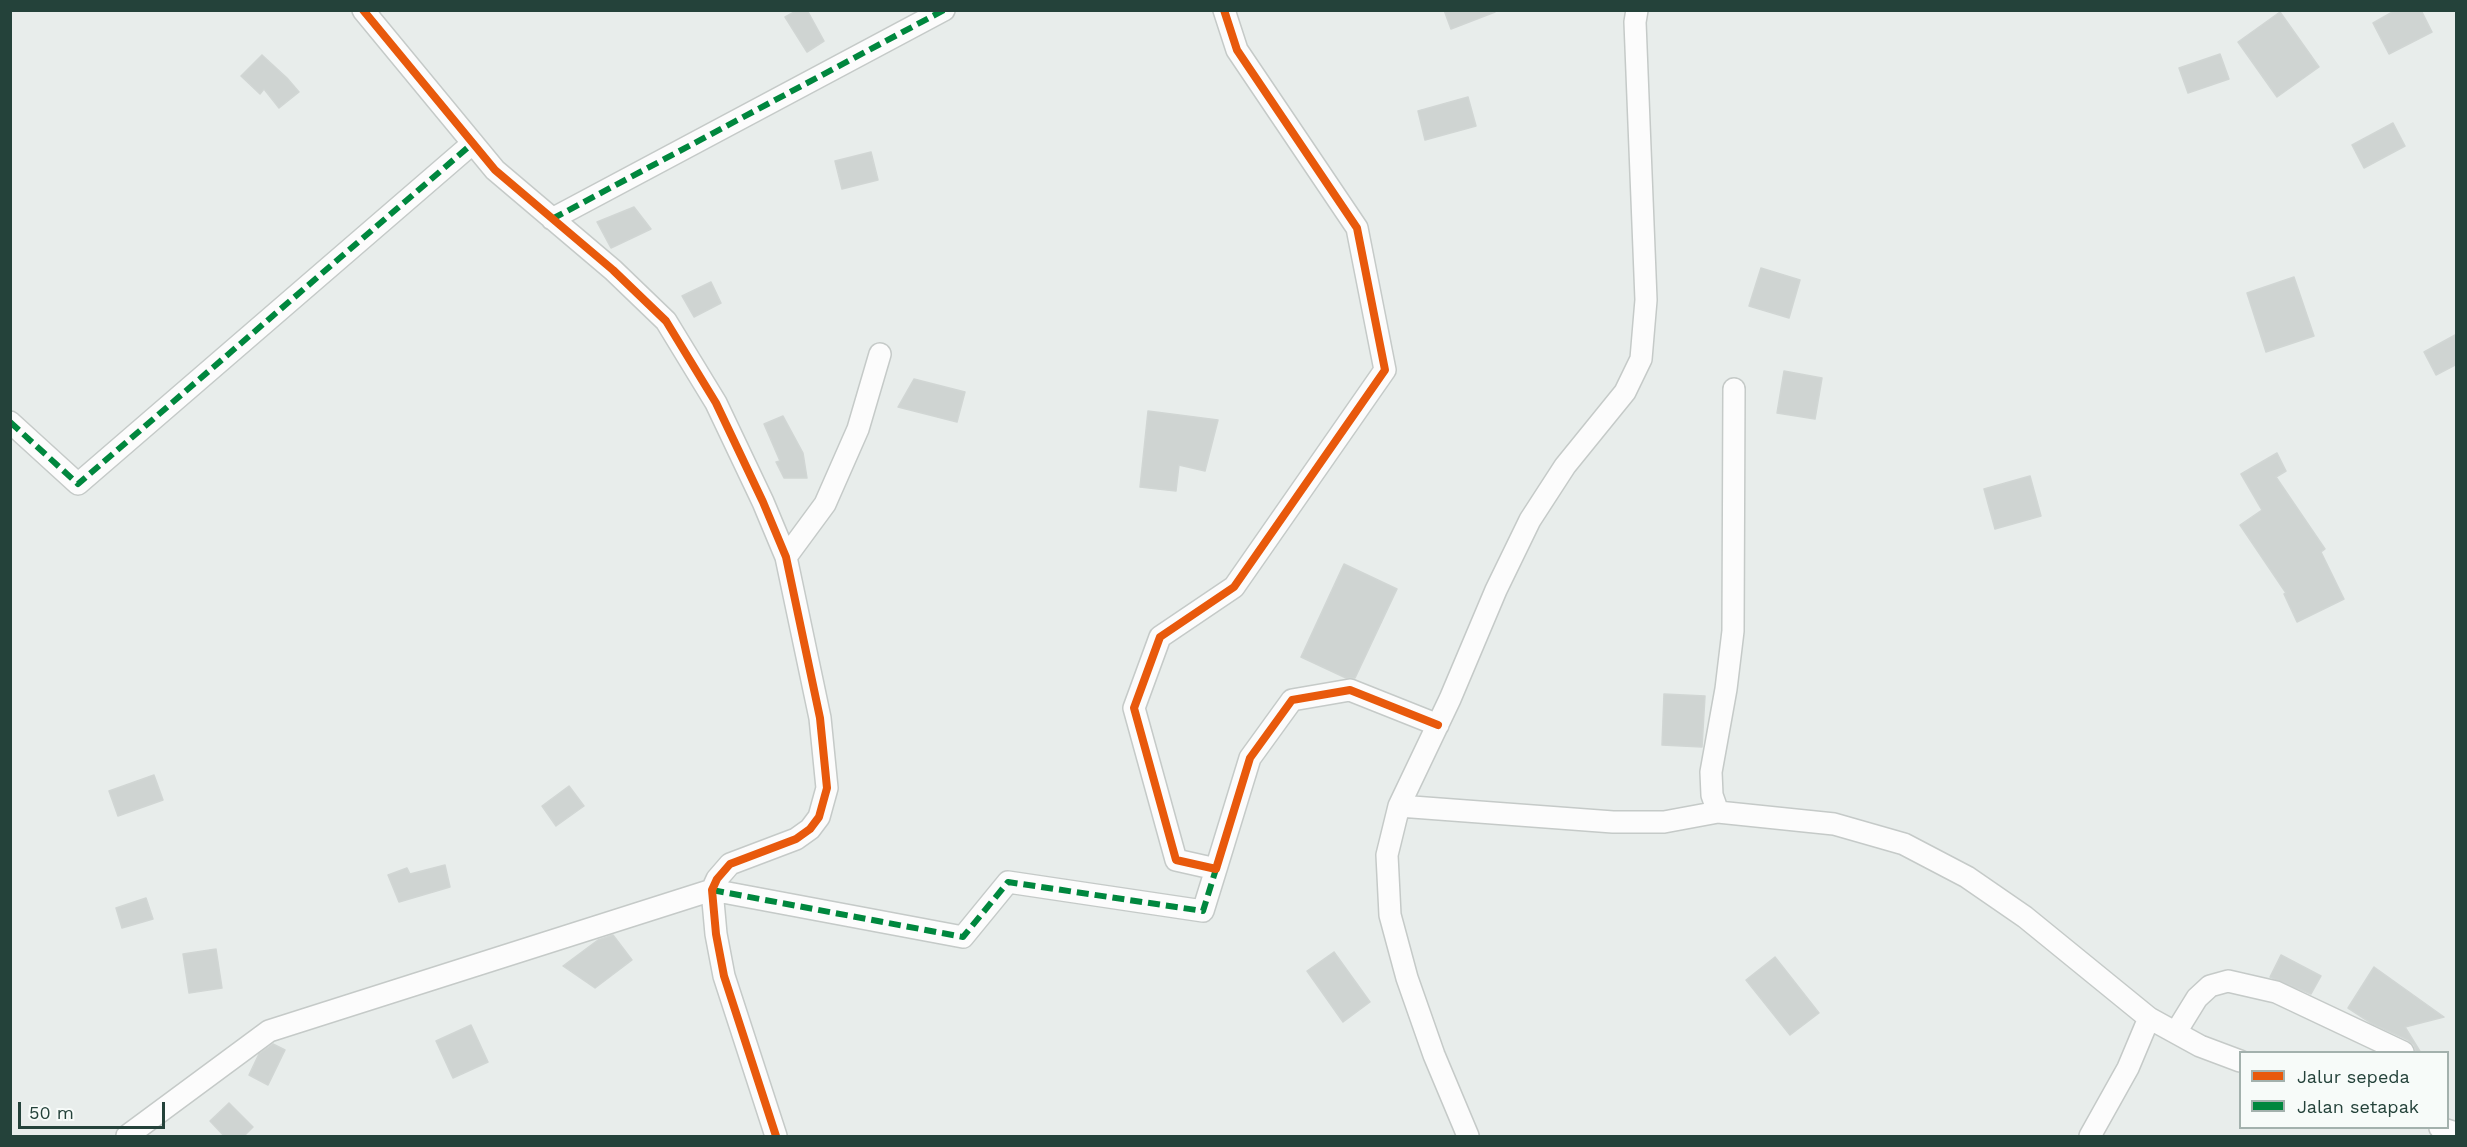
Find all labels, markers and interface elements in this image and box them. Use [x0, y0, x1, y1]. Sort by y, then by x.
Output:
legend [2239, 1051, 2449, 1129]
text: Jalur sepeda [2297, 1066, 2410, 1087]
scale bar [21, 1090, 168, 1128]
text: Jalan setapak [2297, 1096, 2419, 1117]
text: 50 m [29, 1102, 74, 1123]

